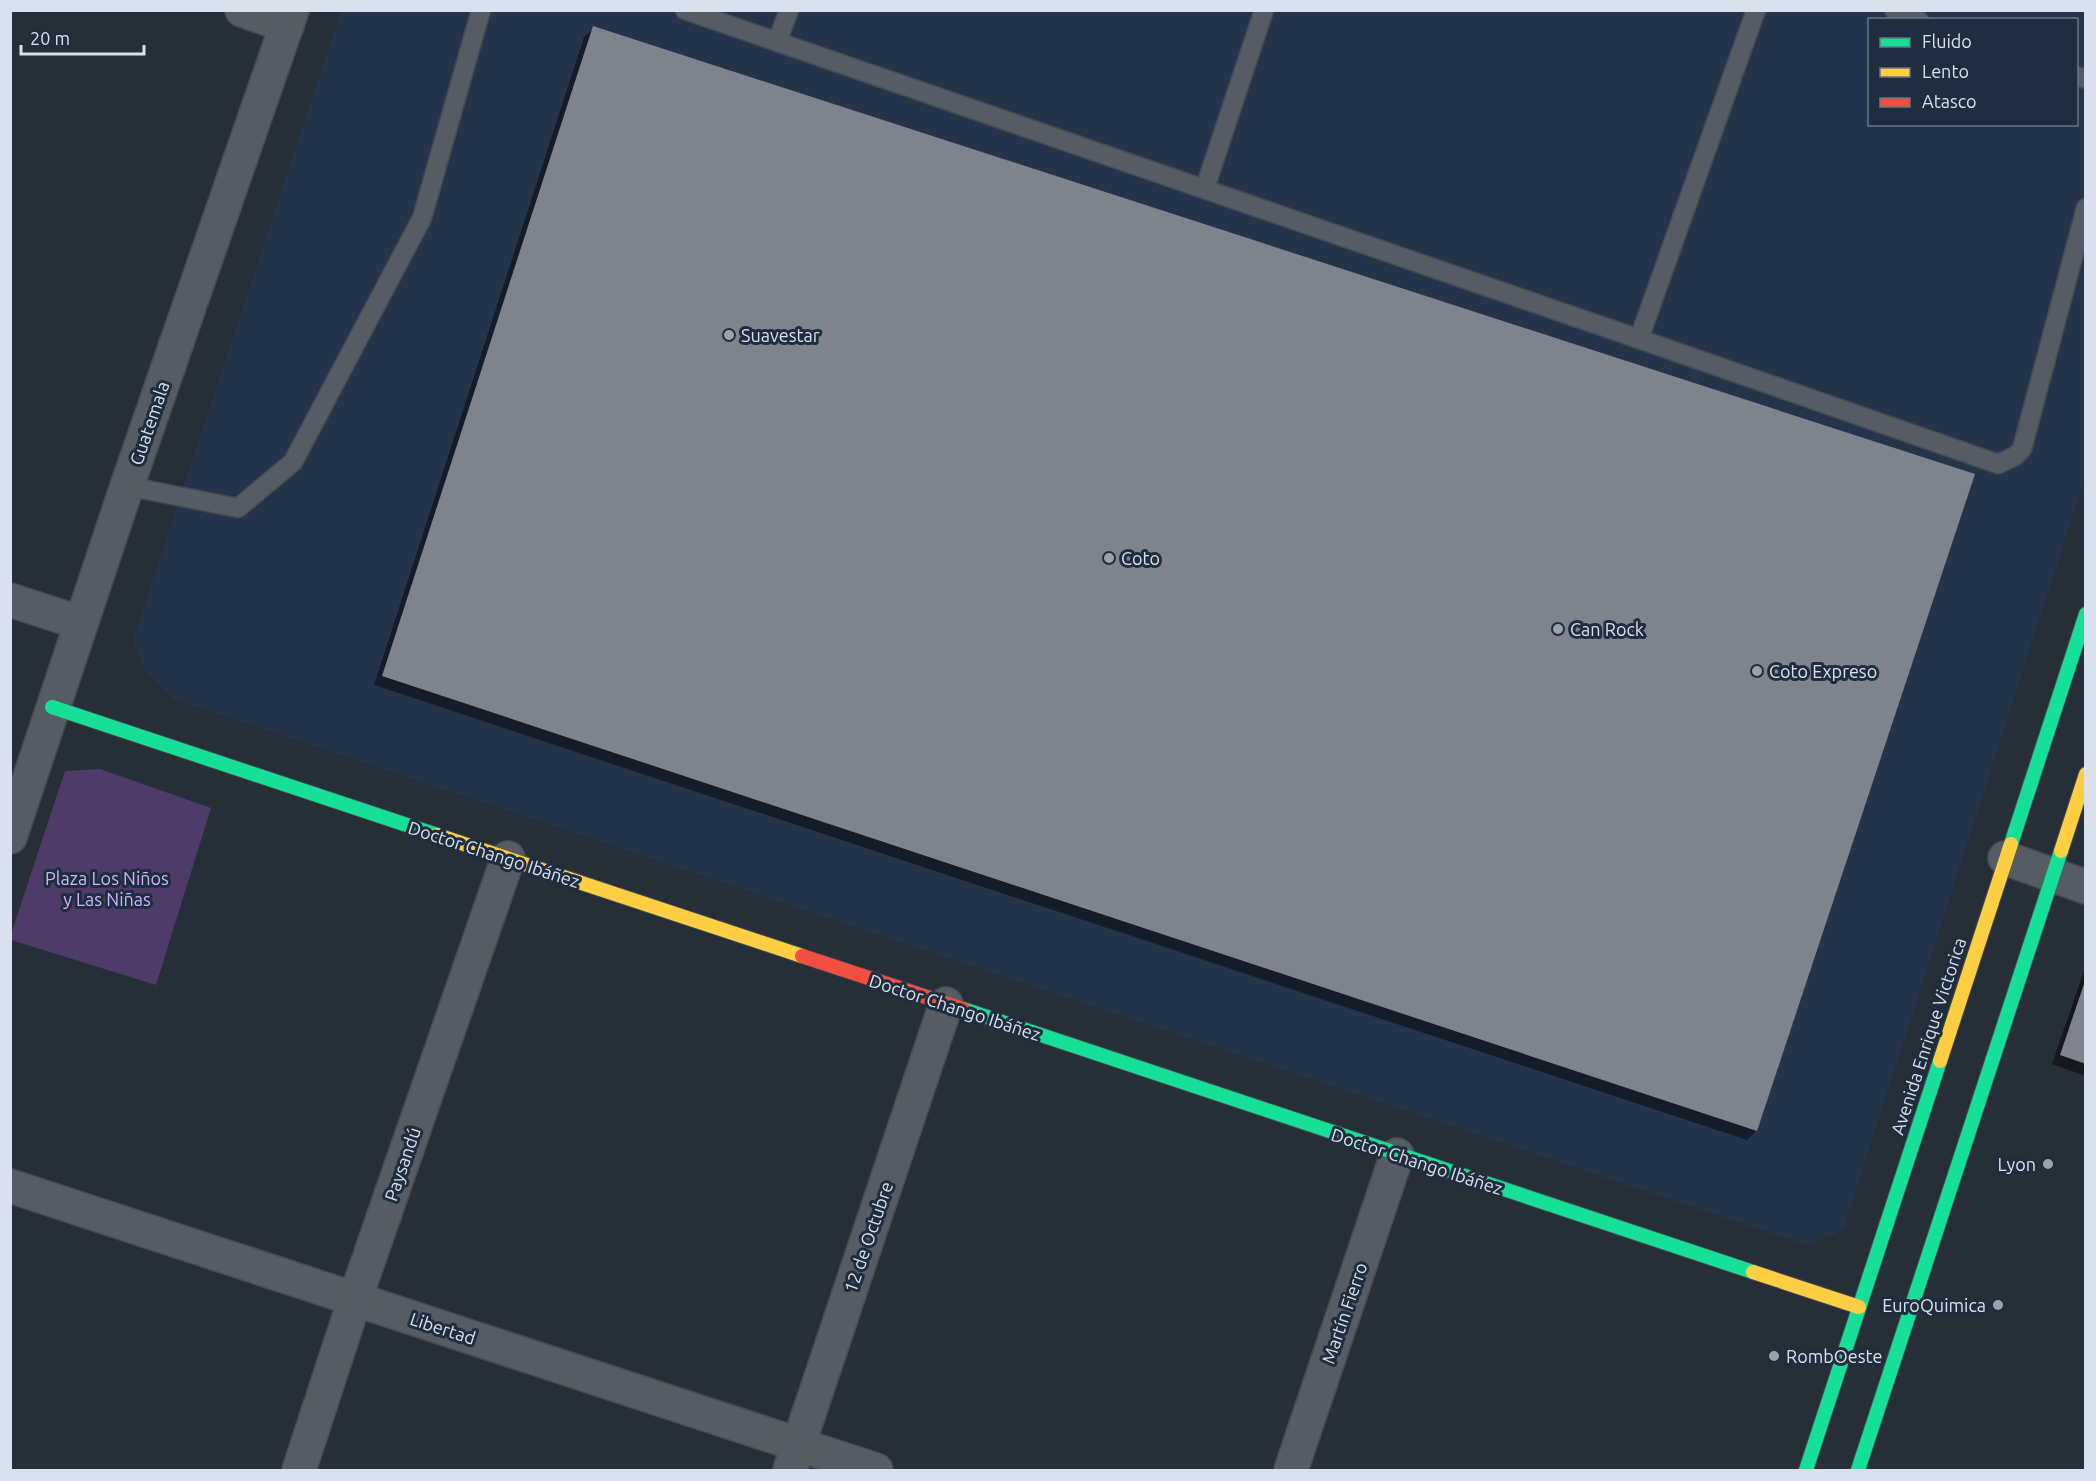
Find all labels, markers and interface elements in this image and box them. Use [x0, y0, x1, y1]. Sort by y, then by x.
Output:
scale bar [21, 18, 144, 56]
legend [1868, 18, 2078, 126]
text: 20 m [30, 28, 70, 48]
text: Fluido [1922, 31, 1972, 51]
text: Lento [1922, 61, 1969, 81]
text: Atasco [1922, 91, 1977, 111]
place label: Suavestar [741, 325, 820, 345]
marker: Suavestar [722, 328, 736, 342]
street label: Guatemala [125, 379, 173, 467]
place label: Coto [1121, 548, 1160, 568]
marker: Coto [1102, 551, 1116, 565]
place label: Can Rock [1570, 619, 1644, 639]
marker: Can Rock [1551, 622, 1565, 636]
place label: Coto Expreso [1769, 661, 1877, 681]
marker: Coto Expreso [1750, 664, 1764, 678]
street label: Doctor Chango Ibáñez [406, 817, 582, 891]
park label: Plaza Los Niños y Las Niñas [45, 868, 169, 909]
street label: Avenida Enrique Victorica [1887, 935, 1969, 1137]
street label: Doctor Chango Ibáñez [867, 970, 1043, 1044]
street label: Paysandú [380, 1124, 424, 1204]
street label: Doctor Chango Ibáñez [1329, 1124, 1505, 1198]
place label: Lyon [1998, 1154, 2036, 1174]
marker: Lyon [2041, 1157, 2055, 1171]
street label: 12 de Octubre [840, 1179, 896, 1295]
street label: Martín Fierro [1317, 1260, 1371, 1366]
place label: EuroQuimica [1882, 1295, 1986, 1316]
marker: EuroQuimica [1991, 1298, 2005, 1312]
street label: Libertad [408, 1308, 478, 1348]
place label: RombOeste [1786, 1346, 1882, 1366]
marker: RombOeste [1767, 1349, 1781, 1363]

